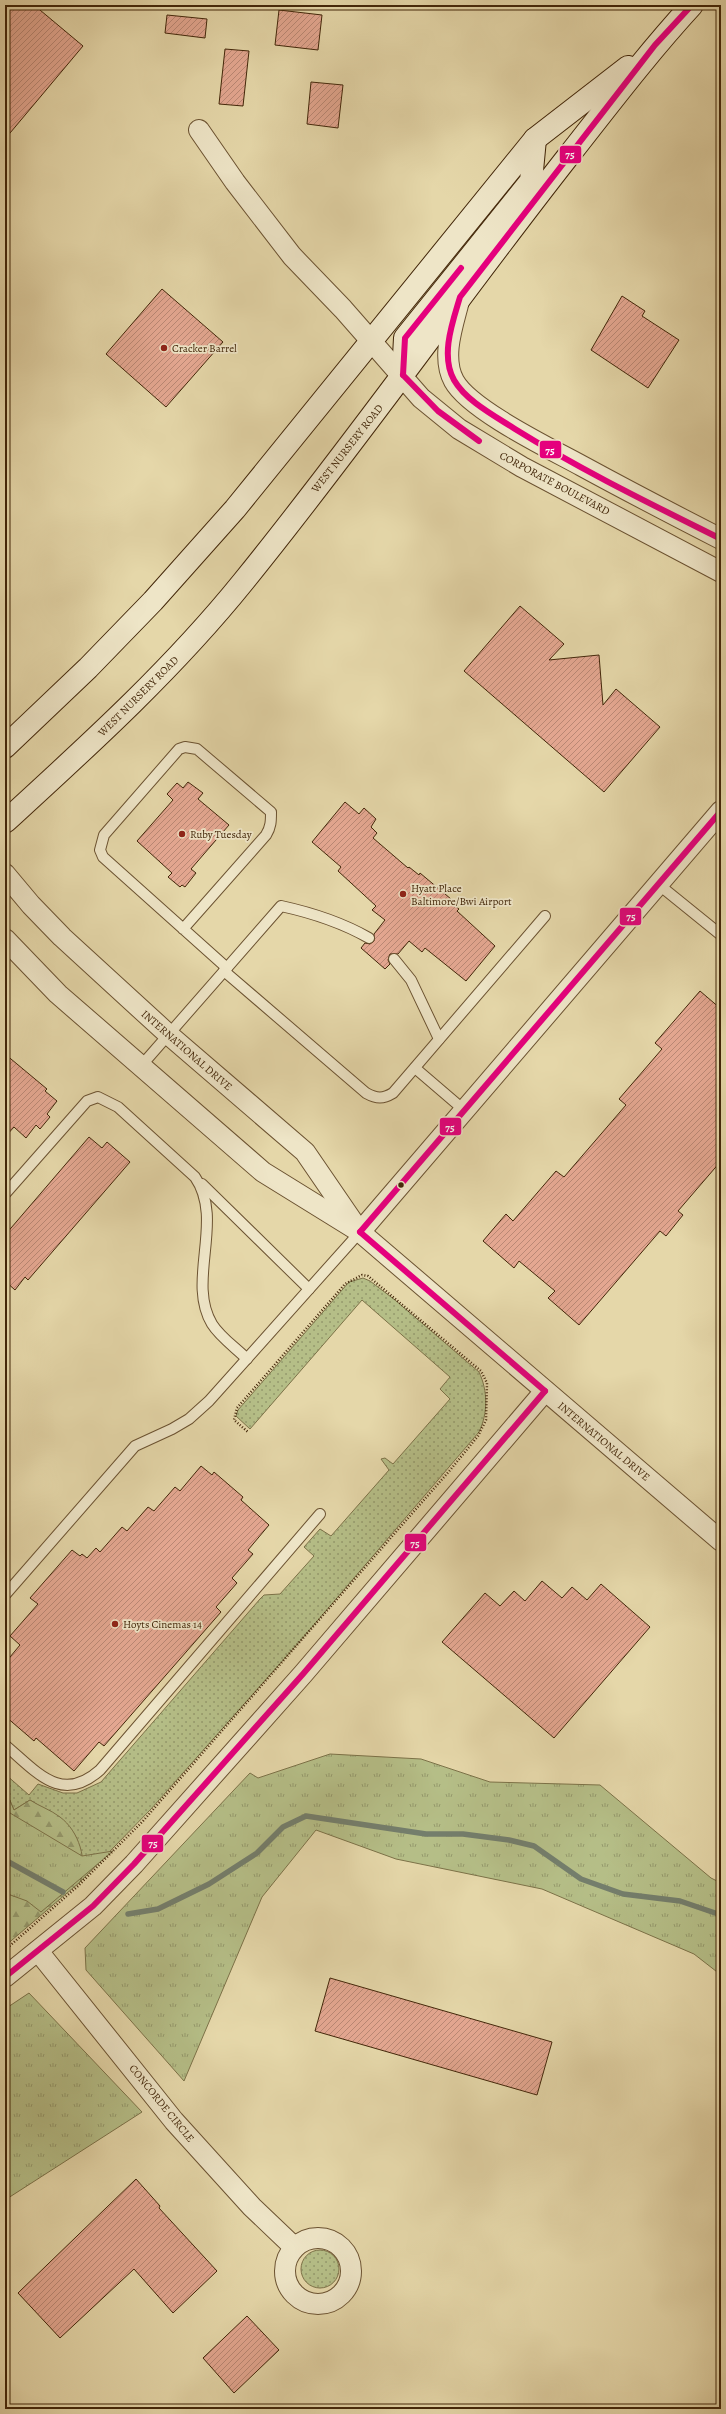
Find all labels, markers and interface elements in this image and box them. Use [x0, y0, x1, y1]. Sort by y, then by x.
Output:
line badge: 75 [559, 145, 582, 164]
text: 75 [565, 147, 575, 162]
place label: Cracker Barrel [172, 341, 237, 356]
marker: Cracker Barrel [159, 343, 169, 353]
street label: WEST NURSERY ROAD [308, 401, 387, 496]
line badge: 75 [539, 440, 562, 459]
text: 75 [545, 443, 555, 458]
street label: CORPORATE BOULEVARD [497, 448, 613, 519]
street label: WEST NURSERY ROAD [94, 653, 182, 741]
place label: Ruby Tuesday [190, 827, 252, 842]
marker: Ruby Tuesday [177, 829, 187, 839]
place label: Hyatt Place Baltimore/Bwi Airport [411, 881, 512, 909]
marker: Hyatt Place Baltimore/Bwi Airport [398, 889, 408, 899]
line badge: 75 [619, 907, 642, 926]
text: 75 [626, 909, 636, 924]
street label: INTERNATIONAL DRIVE [138, 1007, 235, 1094]
line badge: 75 [439, 1117, 462, 1136]
text: 75 [445, 1120, 455, 1135]
unlabelled marker [396, 1180, 406, 1190]
street label: INTERNATIONAL DRIVE [554, 1398, 653, 1484]
line badge: 75 [404, 1533, 427, 1552]
text: 75 [410, 1536, 420, 1551]
place label: Hoyts Cinemas 14 [123, 1617, 202, 1632]
marker: Hoyts Cinemas 14 [110, 1619, 120, 1629]
line badge: 75 [141, 1834, 164, 1853]
text: 75 [148, 1836, 158, 1851]
street label: CONCORDE CIRCLE [126, 2061, 198, 2145]

